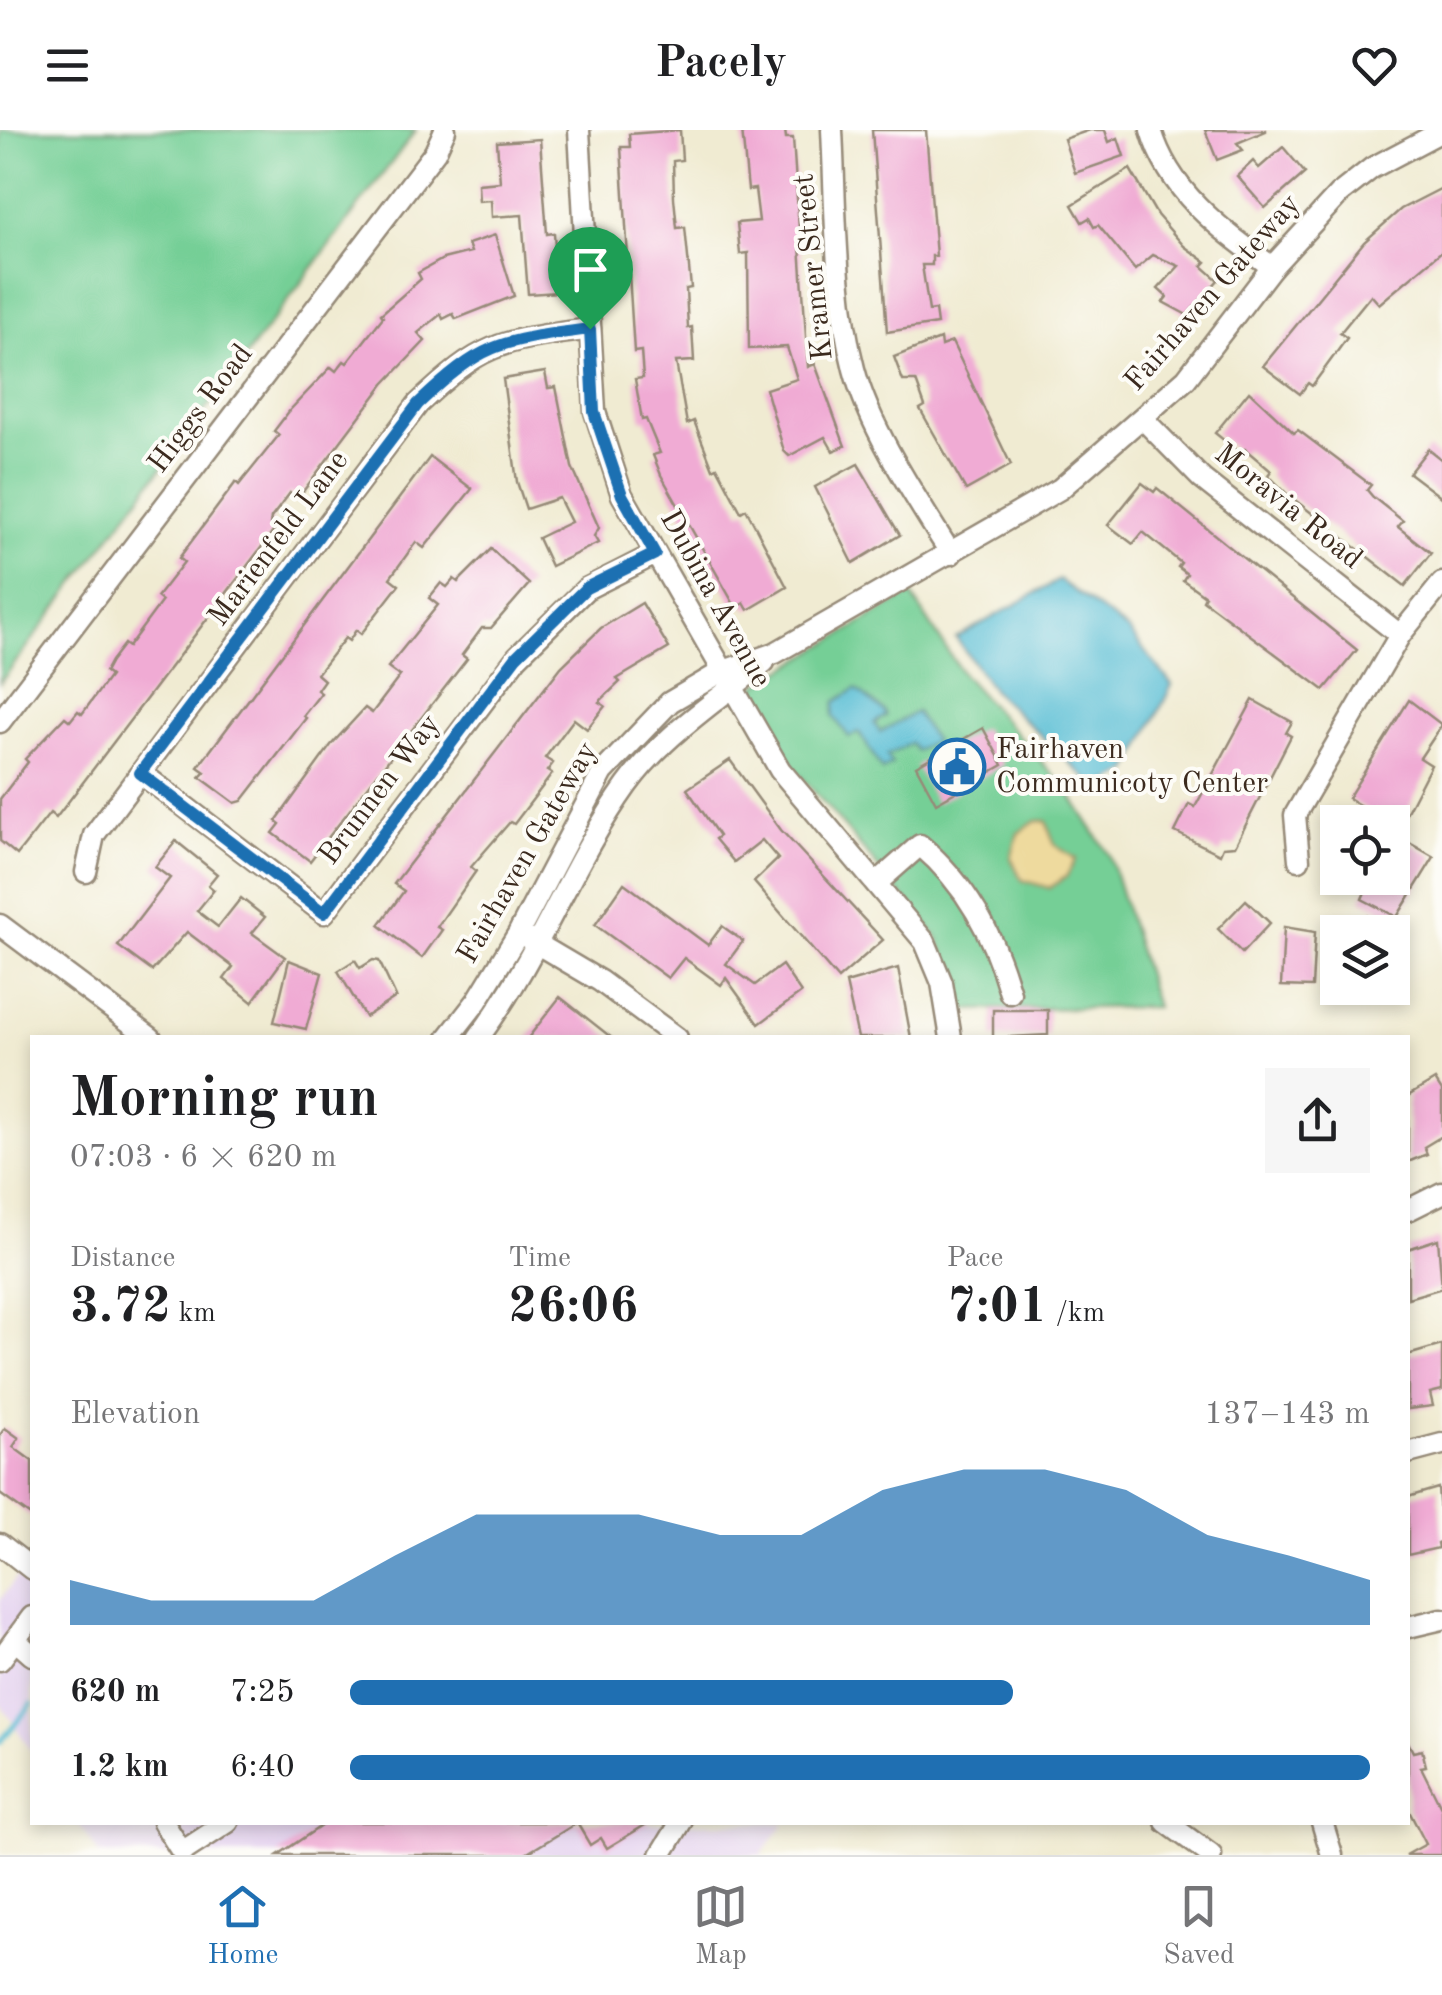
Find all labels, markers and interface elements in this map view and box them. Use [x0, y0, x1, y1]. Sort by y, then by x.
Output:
icon: menu [40, 38, 95, 93]
icon: heart [1347, 38, 1402, 93]
text: Pacely [655, 42, 787, 87]
street label: Kramer Street [789, 172, 839, 362]
street label: Fairhaven Gateway [1120, 189, 1306, 397]
pin [548, 227, 633, 330]
icon: arrive [563, 242, 618, 297]
street label: Higgs Road [143, 339, 259, 479]
street label: Moravia Road [1209, 439, 1367, 575]
street label: Marienfeld Lane [203, 446, 355, 632]
street label: Dubina Avenue [654, 505, 776, 693]
street label: Brunnen Way [314, 709, 446, 871]
place label: Fairhaven Communicoty Center [996, 735, 1268, 799]
street label: Fairhaven Gateway [453, 737, 604, 969]
public building icon: Fairhaven Communicoty Center [927, 737, 987, 797]
map controls [1320, 805, 1410, 1005]
button: locate [1320, 805, 1410, 895]
button: layers [1320, 915, 1410, 1005]
button: share [1265, 1068, 1370, 1173]
text: Morning run [70, 1073, 379, 1128]
text: 07:03 · 6 × 620 m [70, 1142, 337, 1174]
text: Distance [70, 1245, 175, 1273]
text: Time [508, 1245, 571, 1273]
text: Pace [947, 1245, 1003, 1273]
text: 3.72 [70, 1283, 171, 1333]
text: 26:06 [508, 1283, 638, 1333]
text: 7:01 [947, 1283, 1048, 1333]
text: km [171, 1300, 216, 1328]
text: /km [1048, 1300, 1105, 1328]
text: Elevation [70, 1399, 200, 1431]
text: 137–143 m [1204, 1399, 1370, 1431]
text: 620 m [70, 1677, 160, 1709]
text: 7:25 [230, 1677, 295, 1709]
text: 1.2 km [70, 1752, 169, 1784]
text: 6:40 [230, 1752, 295, 1784]
tab: Home [207, 1879, 279, 1974]
tab: Map [693, 1879, 748, 1974]
tab: Saved [1163, 1879, 1235, 1974]

